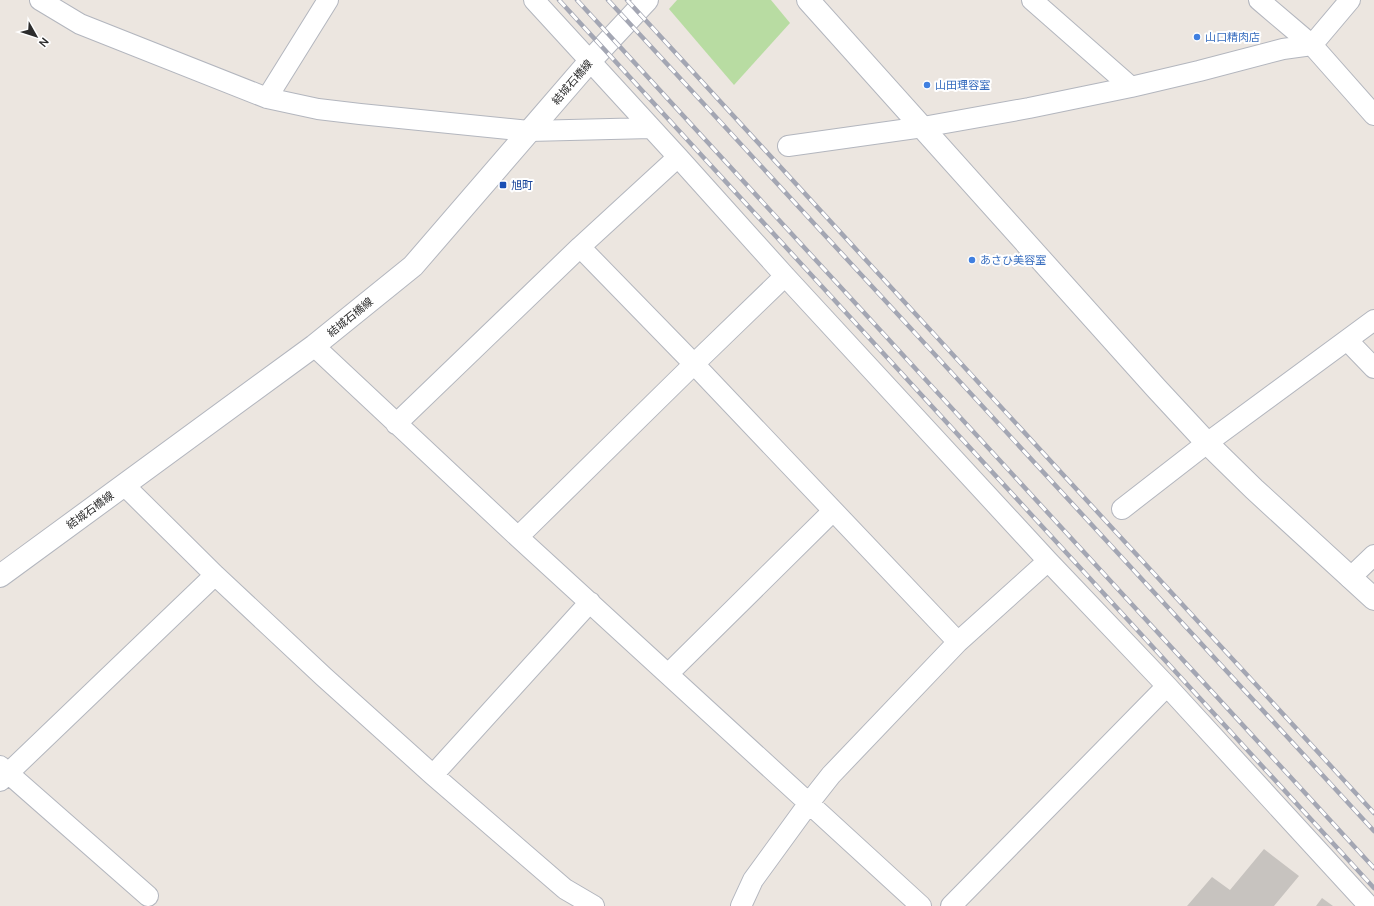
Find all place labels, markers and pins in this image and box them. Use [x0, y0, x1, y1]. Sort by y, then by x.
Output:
place label: 山口精肉店 [1205, 29, 1260, 44]
marker: 山口精肉店 [1192, 32, 1202, 42]
place label: 山田理容室 [935, 77, 990, 92]
marker: 山田理容室 [922, 80, 932, 90]
place label: 旭町 [511, 177, 533, 192]
marker: 旭町 [498, 180, 508, 190]
place label: あさひ美容室 [980, 252, 1046, 267]
marker: あさひ美容室 [967, 255, 977, 265]

